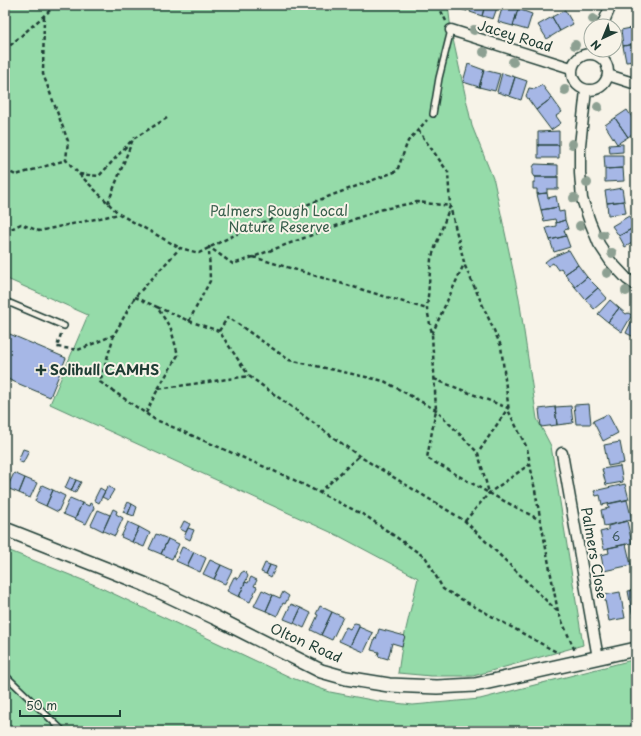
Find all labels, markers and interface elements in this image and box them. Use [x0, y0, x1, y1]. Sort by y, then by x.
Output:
street label: Jacey Road [475, 14, 555, 57]
north arrow [583, 18, 623, 58]
text: N [586, 36, 605, 55]
park label: Palmers Rough Local Nature Reserve [210, 200, 348, 237]
place label: Solihull CAMHS [50, 359, 159, 380]
marker: Solihull CAMHS [35, 364, 47, 376]
street label: Palmers Close [576, 505, 613, 600]
house number: 6 [612, 527, 620, 545]
street label: Olton Road [267, 617, 345, 668]
scale bar [20, 692, 120, 718]
text: 50 m [26, 696, 57, 714]

